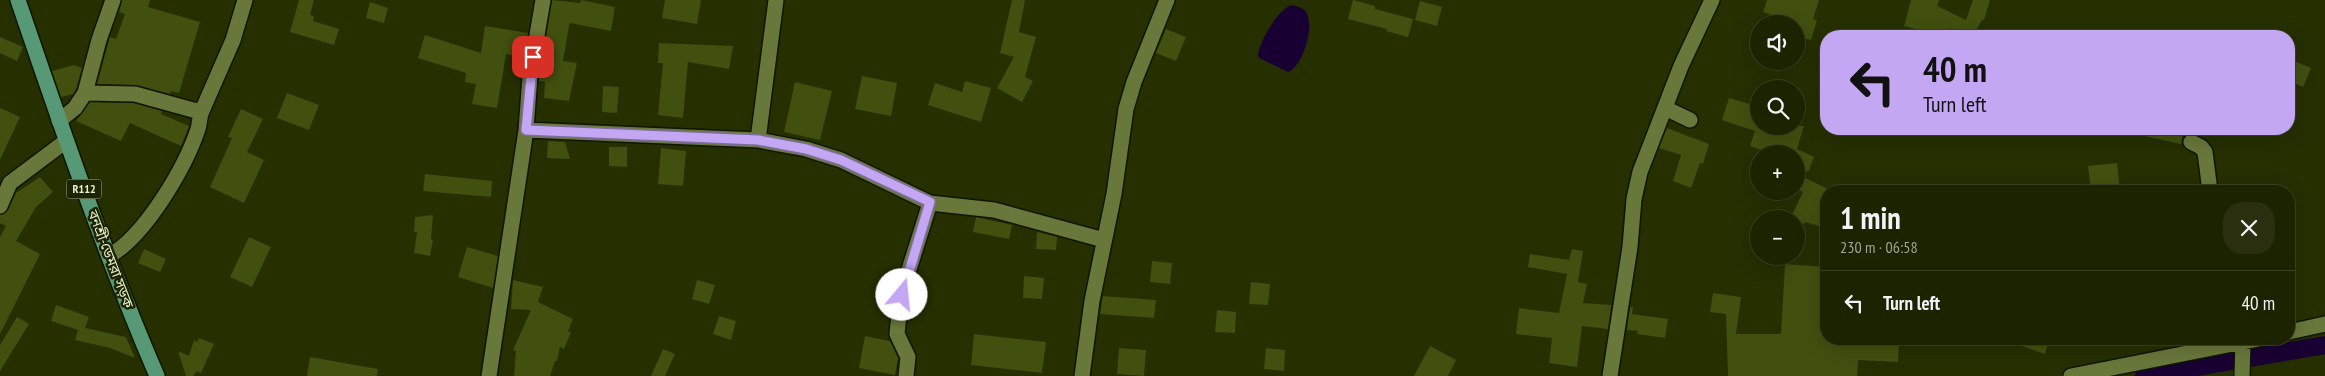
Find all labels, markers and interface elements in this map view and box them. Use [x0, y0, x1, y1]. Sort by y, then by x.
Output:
map controls [1750, 15, 1805, 265]
button: sound [1750, 15, 1805, 70]
pin [512, 36, 554, 78]
icon: arrive [519, 43, 547, 71]
text: 40 m [1923, 46, 1987, 92]
icon: left [1840, 50, 1905, 115]
button: search [1750, 80, 1805, 135]
text: Turn left [1923, 90, 1987, 118]
button: + [1750, 145, 1805, 200]
road number: R112 [66, 180, 102, 198]
text: 1 min [1840, 198, 1901, 237]
button: close [2223, 202, 2275, 254]
street label: বনশ্রী-ডেমরা সড়ক [84, 207, 138, 311]
button: − [1750, 210, 1805, 265]
text: 230 m · 06:58 [1840, 237, 1918, 257]
position arrow [875, 268, 927, 320]
icon: left [1840, 289, 1868, 317]
text: Turn left [1883, 291, 1940, 315]
text: 40 m [2242, 291, 2275, 315]

